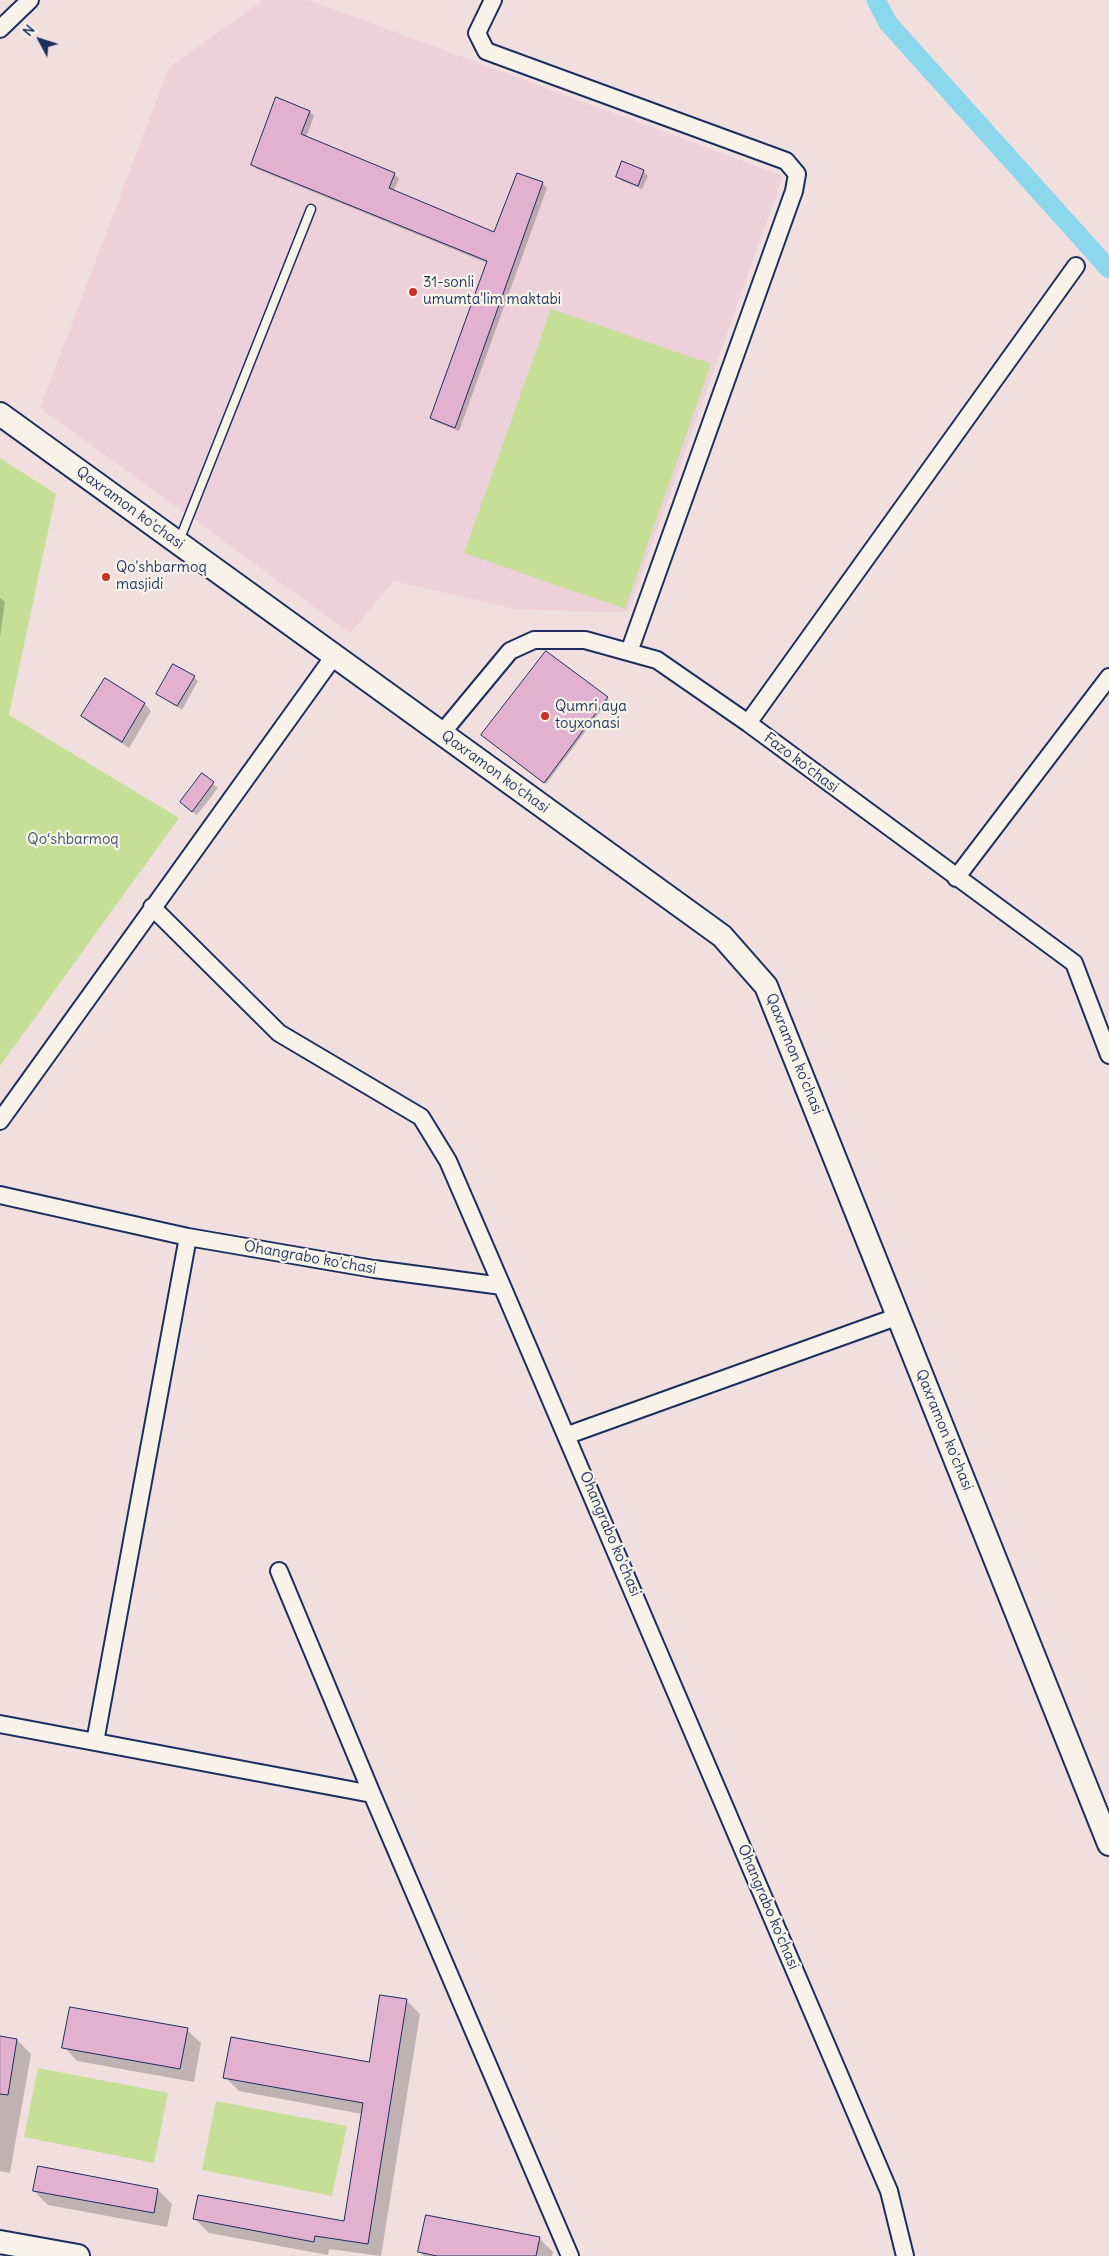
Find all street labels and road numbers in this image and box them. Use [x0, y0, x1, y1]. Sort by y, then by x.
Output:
street label: Qaxramon ko'chasi [73, 463, 187, 553]
street label: Qaxramon ko'chasi [438, 727, 552, 817]
street label: Fazo ko'chasi [760, 729, 842, 797]
street label: Qaxramon ko'chasi [761, 991, 827, 1117]
street label: Ohangrabo ko'chasi [242, 1237, 378, 1279]
street label: Qaxramon ko'chasi [911, 1367, 977, 1493]
street label: Ohangrabo ko'chasi [576, 1469, 644, 1599]
street label: Ohangrabo ko'chasi [734, 1842, 802, 1972]

